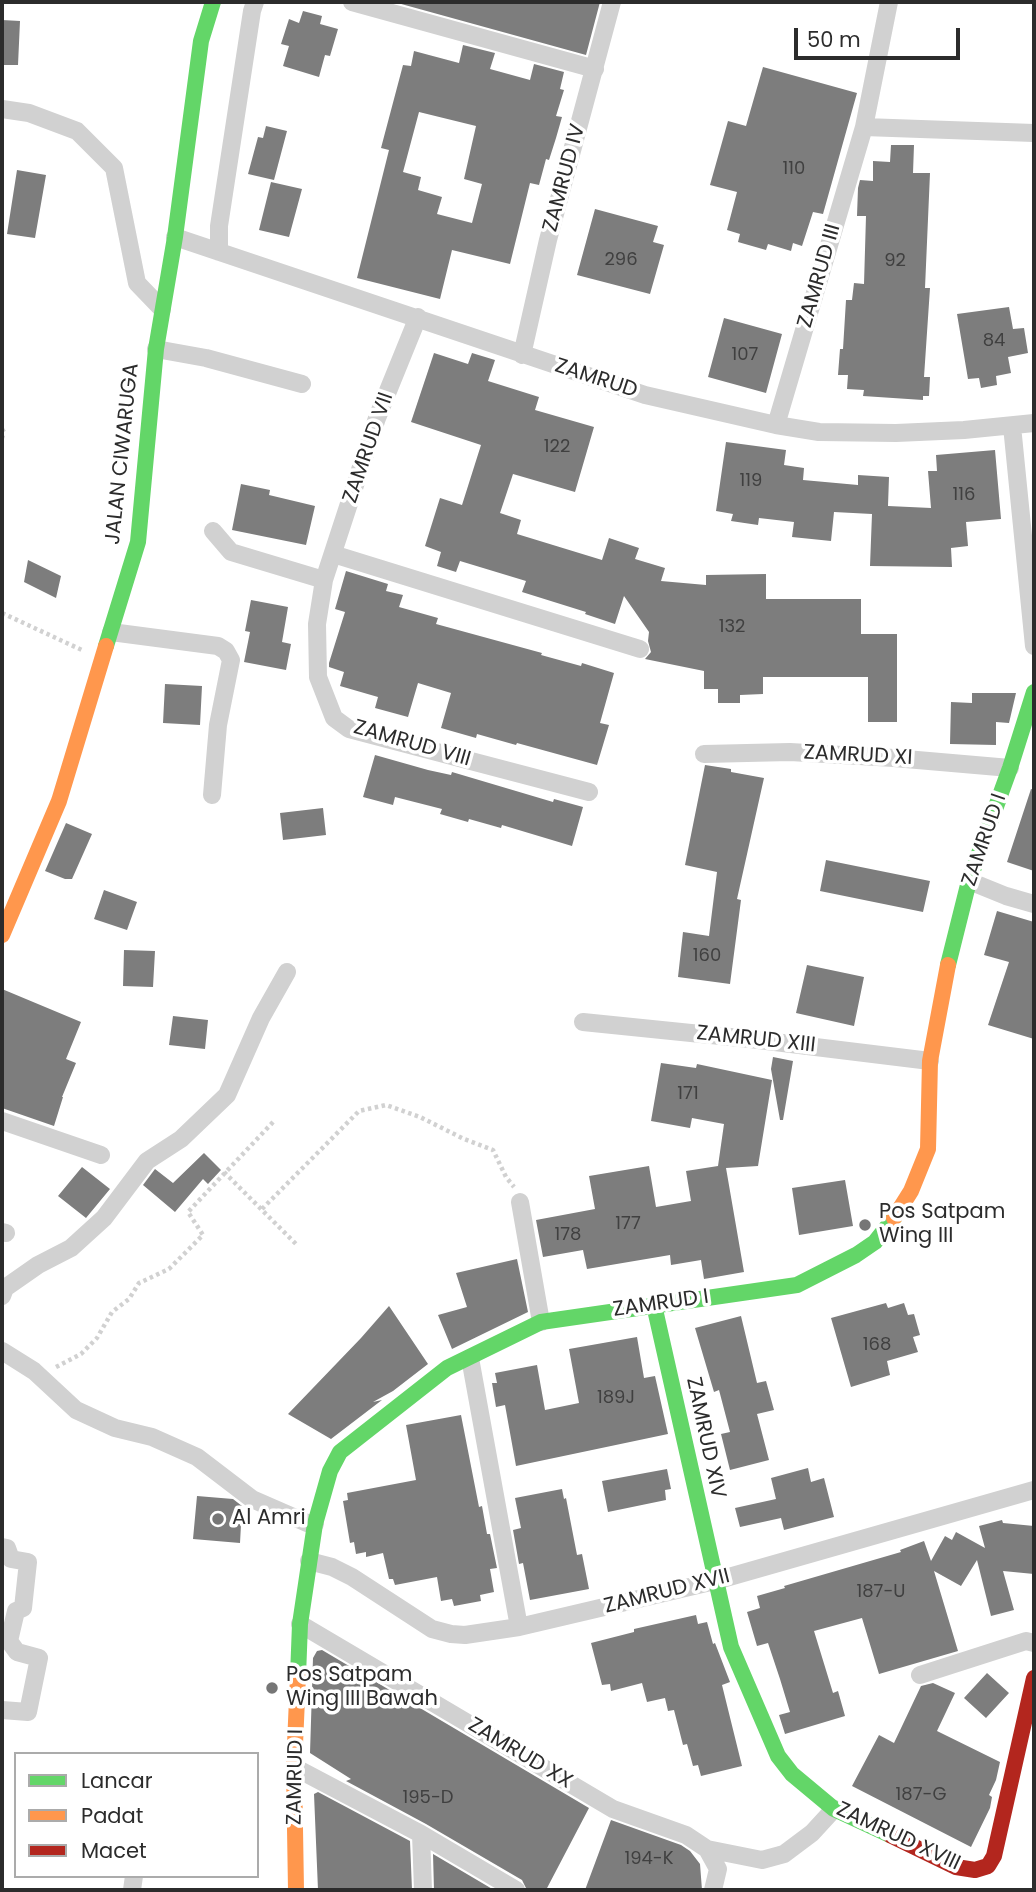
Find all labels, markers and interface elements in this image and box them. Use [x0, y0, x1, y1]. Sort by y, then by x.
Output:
scale bar [798, 14, 964, 58]
text: 50 m [807, 25, 861, 54]
street label: ZAMRUD IV [539, 121, 591, 235]
house number: 110 [783, 158, 805, 180]
street label: ZAMRUD III [793, 221, 847, 331]
house number: 296 [604, 249, 638, 271]
house number: 92 [884, 250, 906, 272]
house number: 84 [983, 330, 1005, 352]
house number: 107 [732, 344, 758, 366]
street label: ZAMRUD [552, 354, 640, 404]
street label: JALAN CIWARUGA [101, 362, 145, 546]
street label: ZAMRUD VII [338, 389, 400, 507]
house number: 122 [544, 436, 570, 458]
house number: 119 [740, 470, 762, 492]
house number: 116 [953, 484, 975, 506]
house number: 132 [719, 616, 745, 638]
street label: ZAMRUD VIII [351, 715, 473, 773]
street label: ZAMRUD XI [803, 741, 913, 771]
street label: ZAMRUD I [957, 790, 1013, 890]
house number: 160 [693, 945, 721, 967]
street label: ZAMRUD XIII [695, 1021, 817, 1059]
house number: 171 [677, 1083, 699, 1105]
place label: Pos Satpam Wing III [879, 1200, 1005, 1250]
house number: 177 [615, 1213, 641, 1235]
marker: Pos Satpam Wing III [857, 1217, 873, 1233]
house number: 178 [555, 1224, 581, 1246]
street label: ZAMRUD I [612, 1285, 710, 1323]
house number: 168 [863, 1334, 891, 1356]
street label: ZAMRUD XIV [680, 1375, 730, 1501]
house number: 189J [597, 1387, 635, 1409]
place label: Al Amri [232, 1506, 306, 1532]
marker: Al Amri [210, 1511, 226, 1527]
street label: ZAMRUD XVII [602, 1564, 732, 1620]
house number: 187-U [856, 1581, 906, 1603]
place label: Pos Satpam Wing III Bawah [286, 1663, 438, 1713]
marker: Pos Satpam Wing III Bawah [264, 1680, 280, 1696]
street label: ZAMRUD XX [463, 1713, 577, 1795]
street label: ZAMRUD I [283, 1729, 309, 1825]
legend [14, 1752, 259, 1878]
text: Lancar [81, 1766, 152, 1795]
house number: 187-G [896, 1784, 946, 1806]
house number: 195-D [402, 1787, 454, 1809]
street label: ZAMRUD XVIII [832, 1797, 964, 1877]
text: Padat [81, 1801, 143, 1830]
text: Macet [81, 1836, 147, 1865]
house number: 194-K [624, 1848, 674, 1870]

